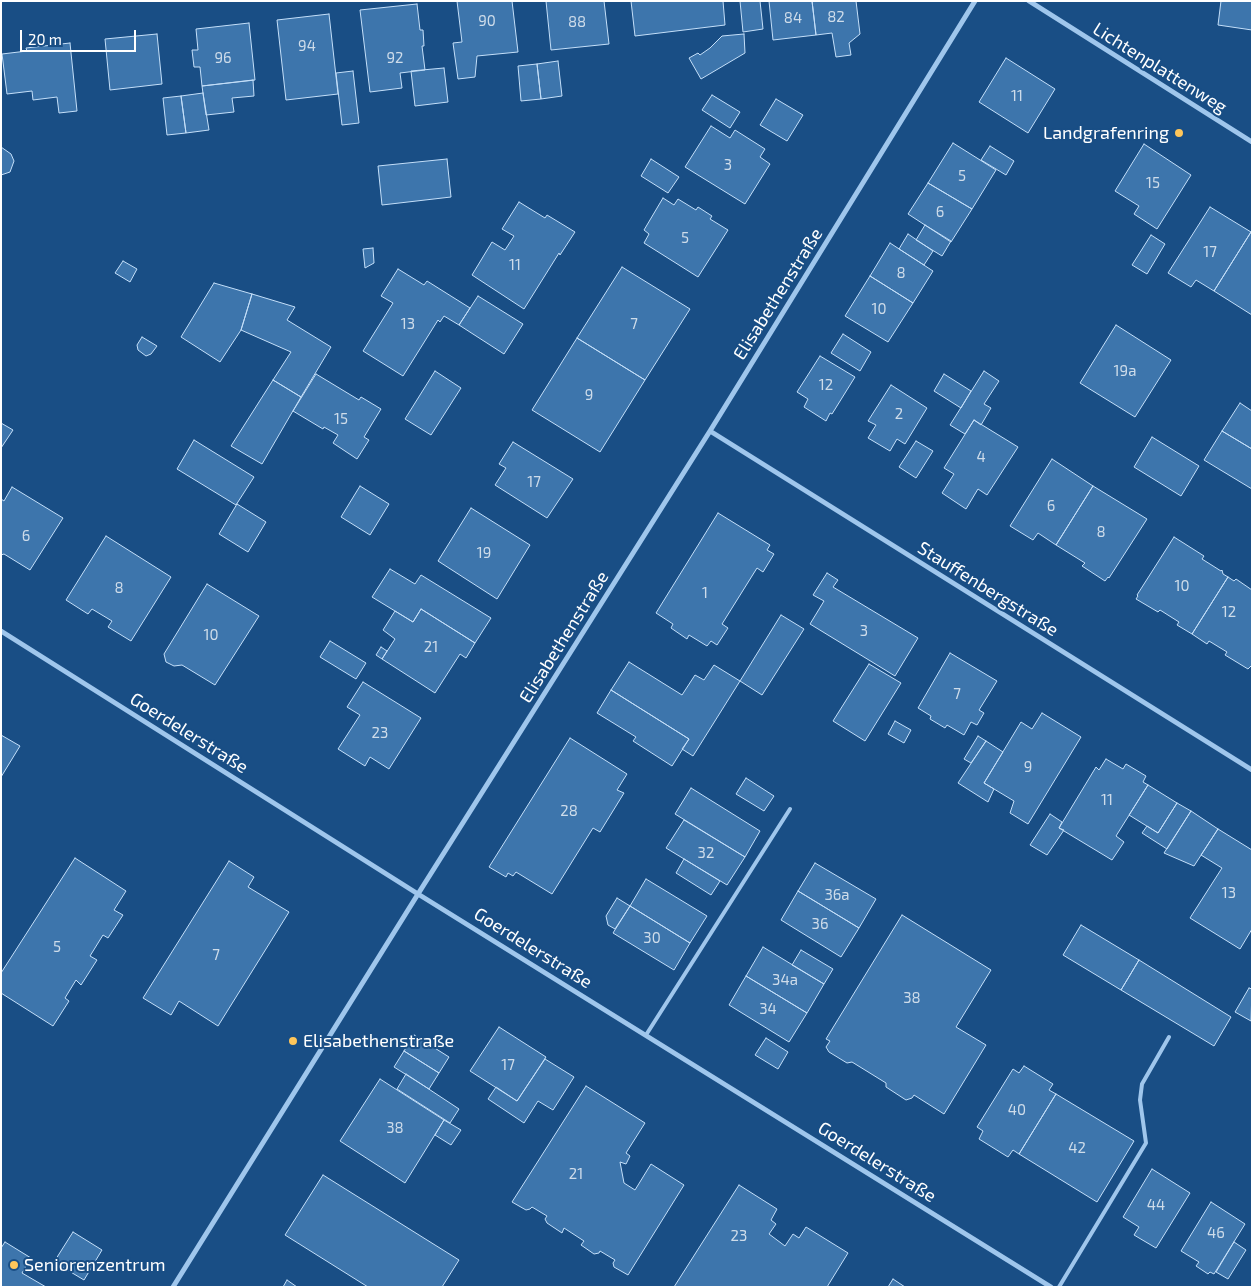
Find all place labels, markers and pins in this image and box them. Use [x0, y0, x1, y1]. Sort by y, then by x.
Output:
place label: Landgrafenring [1043, 122, 1169, 144]
marker: Landgrafenring [1173, 127, 1185, 139]
place label: Elisabethenstraße [303, 1030, 454, 1052]
marker: Elisabethenstraße [287, 1035, 299, 1047]
place label: Seniorenzentrum [24, 1254, 165, 1276]
marker: Seniorenzentrum [8, 1259, 20, 1271]

